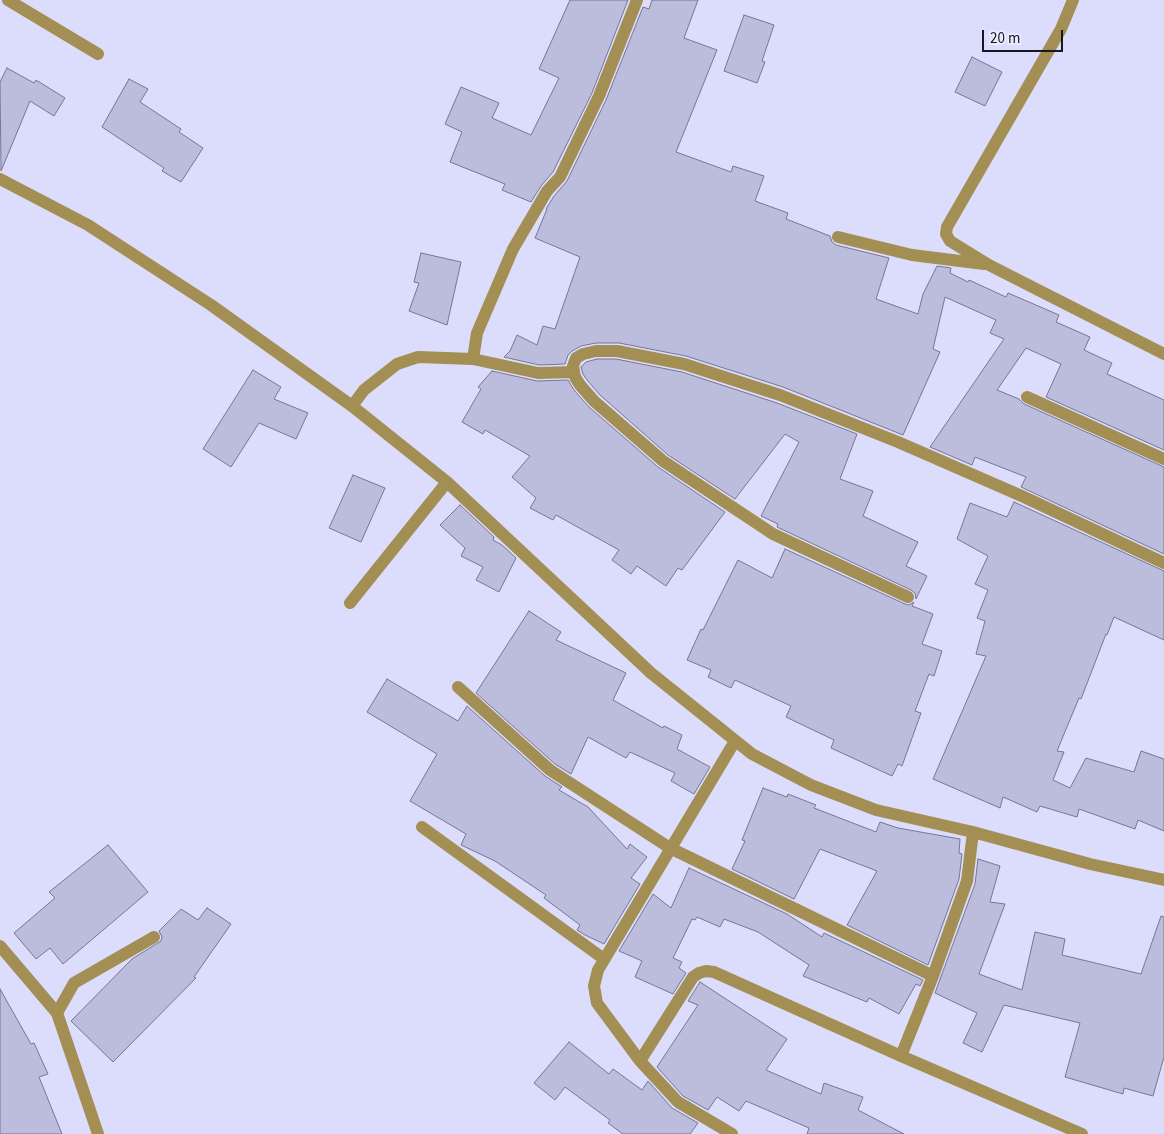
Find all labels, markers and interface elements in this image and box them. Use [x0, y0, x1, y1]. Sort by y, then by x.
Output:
scale bar [984, 20, 1065, 52]
text: 20 m [990, 28, 1020, 49]

